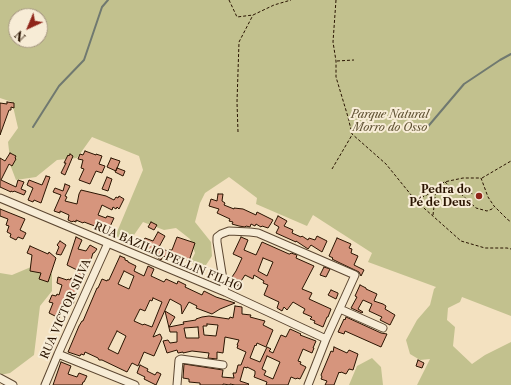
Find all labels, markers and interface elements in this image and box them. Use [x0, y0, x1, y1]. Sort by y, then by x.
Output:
north arrow [8, 8, 48, 48]
text: N [12, 28, 29, 44]
park label: Parque Natural Morro do Osso [351, 108, 429, 134]
place label: Pedra do Pé de Deus [409, 183, 471, 209]
marker: Pedra do Pé de Deus [474, 191, 484, 201]
street label: RUA BAZILIO PELLIN FILHO [92, 220, 244, 294]
street label: RUA VICTOR SILVA [38, 257, 94, 361]

